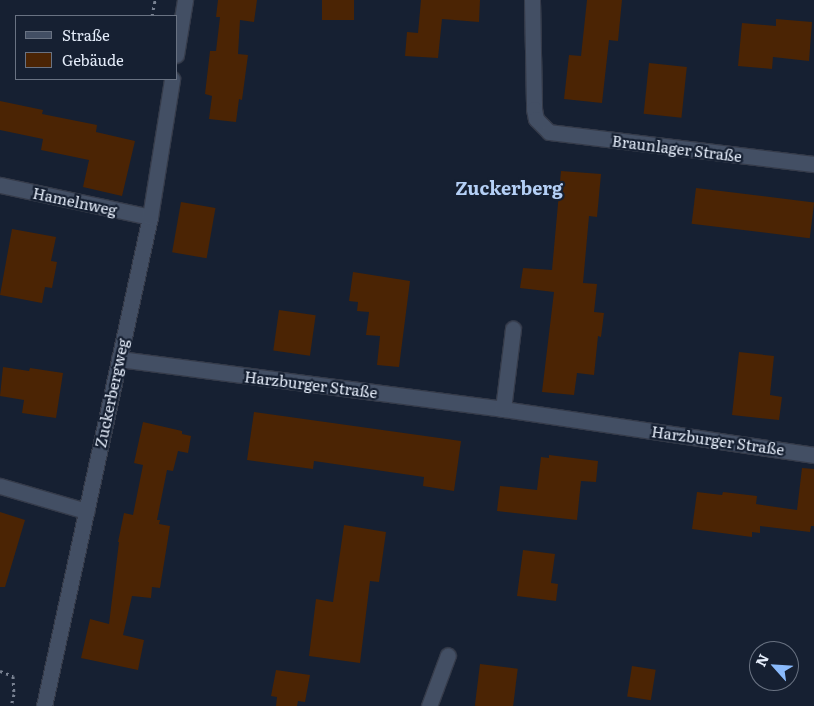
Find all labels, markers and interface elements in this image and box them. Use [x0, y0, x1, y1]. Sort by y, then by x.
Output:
legend [15, 15, 178, 80]
text: Straße [62, 23, 110, 46]
text: Gebäude [62, 48, 124, 71]
street label: Braunlager Straße [611, 131, 743, 165]
district label: Zuckerberg [455, 177, 563, 199]
street label: Hamelnweg [31, 183, 119, 219]
street label: Zuckerbergweg [91, 337, 131, 449]
street label: Harzburger Straße [243, 367, 379, 401]
street label: Harzburger Straße [650, 422, 786, 458]
north arrow [749, 641, 799, 691]
text: N [750, 650, 773, 670]

